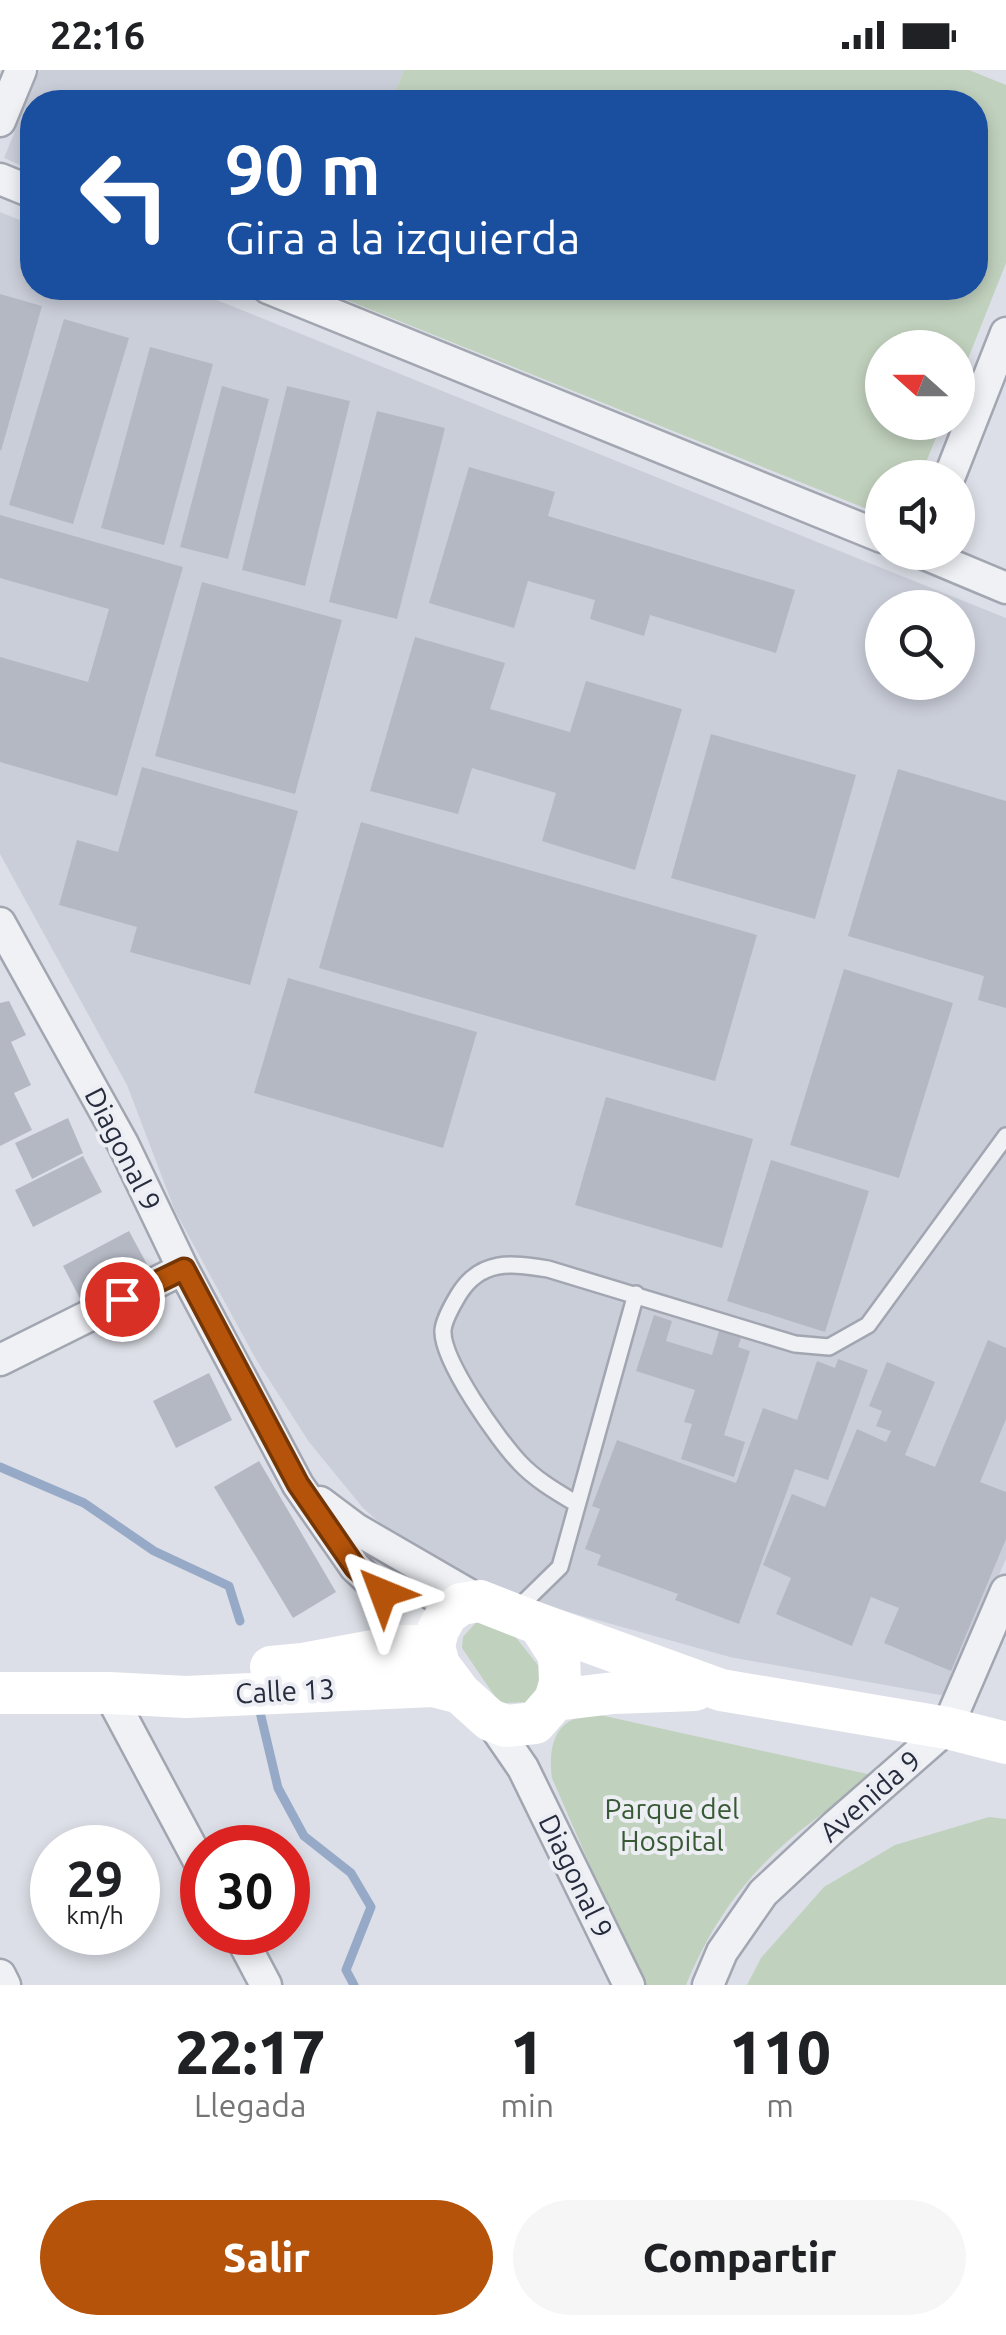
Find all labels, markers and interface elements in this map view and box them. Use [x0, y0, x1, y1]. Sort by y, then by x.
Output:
text: 22:16 [50, 14, 145, 56]
icon: left [60, 130, 190, 260]
text: 90 m [225, 130, 381, 208]
text: Gira a la izquierda [225, 212, 581, 263]
north arrow [865, 330, 975, 440]
map controls [865, 330, 975, 700]
button: sound [865, 460, 975, 570]
button: search [865, 590, 975, 700]
street label: Diagonal 9 [79, 1082, 168, 1215]
pin [80, 1257, 165, 1342]
icon: arrive [95, 1272, 150, 1327]
position arrow [331, 1541, 435, 1645]
street label: Calle 13 [234, 1672, 336, 1709]
street label: Avenida 9 [813, 1744, 926, 1848]
park label: Parque del Hospital [605, 1793, 739, 1856]
street label: Diagonal 9 [533, 1809, 620, 1943]
speed limit sign: 30 [180, 1825, 310, 1955]
text: 29 [67, 1850, 123, 1906]
text: km/h [66, 1901, 124, 1929]
text: 22:17 [175, 2018, 325, 2085]
text: 1 [510, 2018, 544, 2085]
text: 110 [729, 2018, 831, 2085]
text: Llegada [194, 2087, 306, 2123]
text: min [500, 2087, 554, 2123]
text: m [766, 2087, 794, 2123]
button: Salir [40, 2200, 493, 2315]
button: Compartir [513, 2200, 966, 2315]

